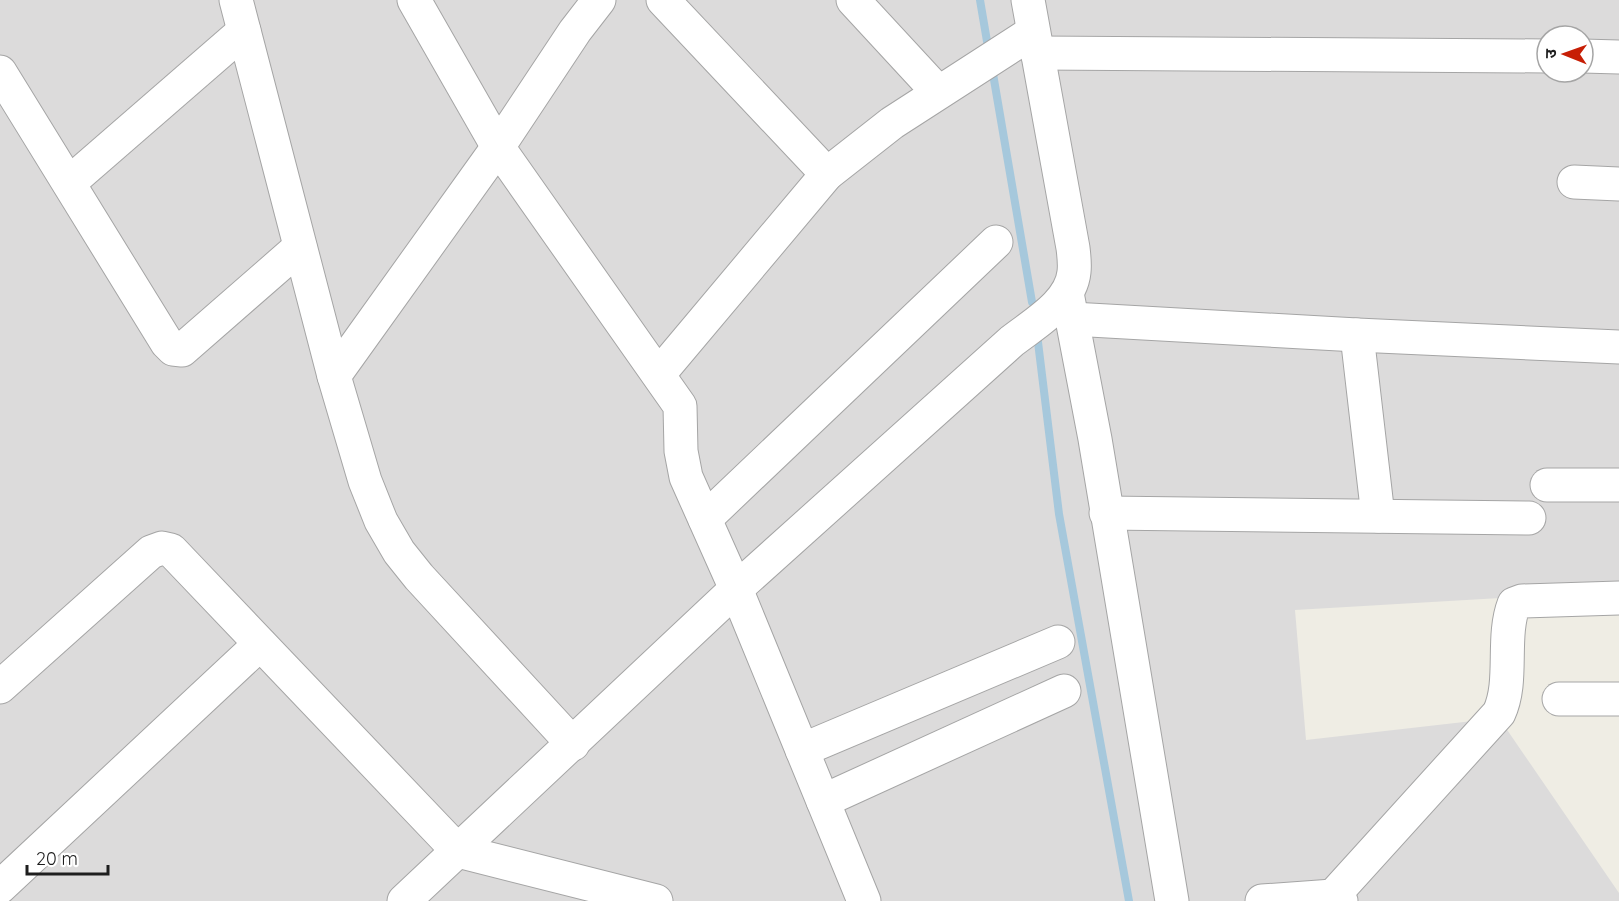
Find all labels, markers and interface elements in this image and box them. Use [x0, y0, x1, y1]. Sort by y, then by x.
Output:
north arrow [1535, 24, 1595, 84]
text: उ [1540, 48, 1560, 59]
scale bar [27, 838, 108, 876]
text: 20 m [36, 847, 78, 870]

